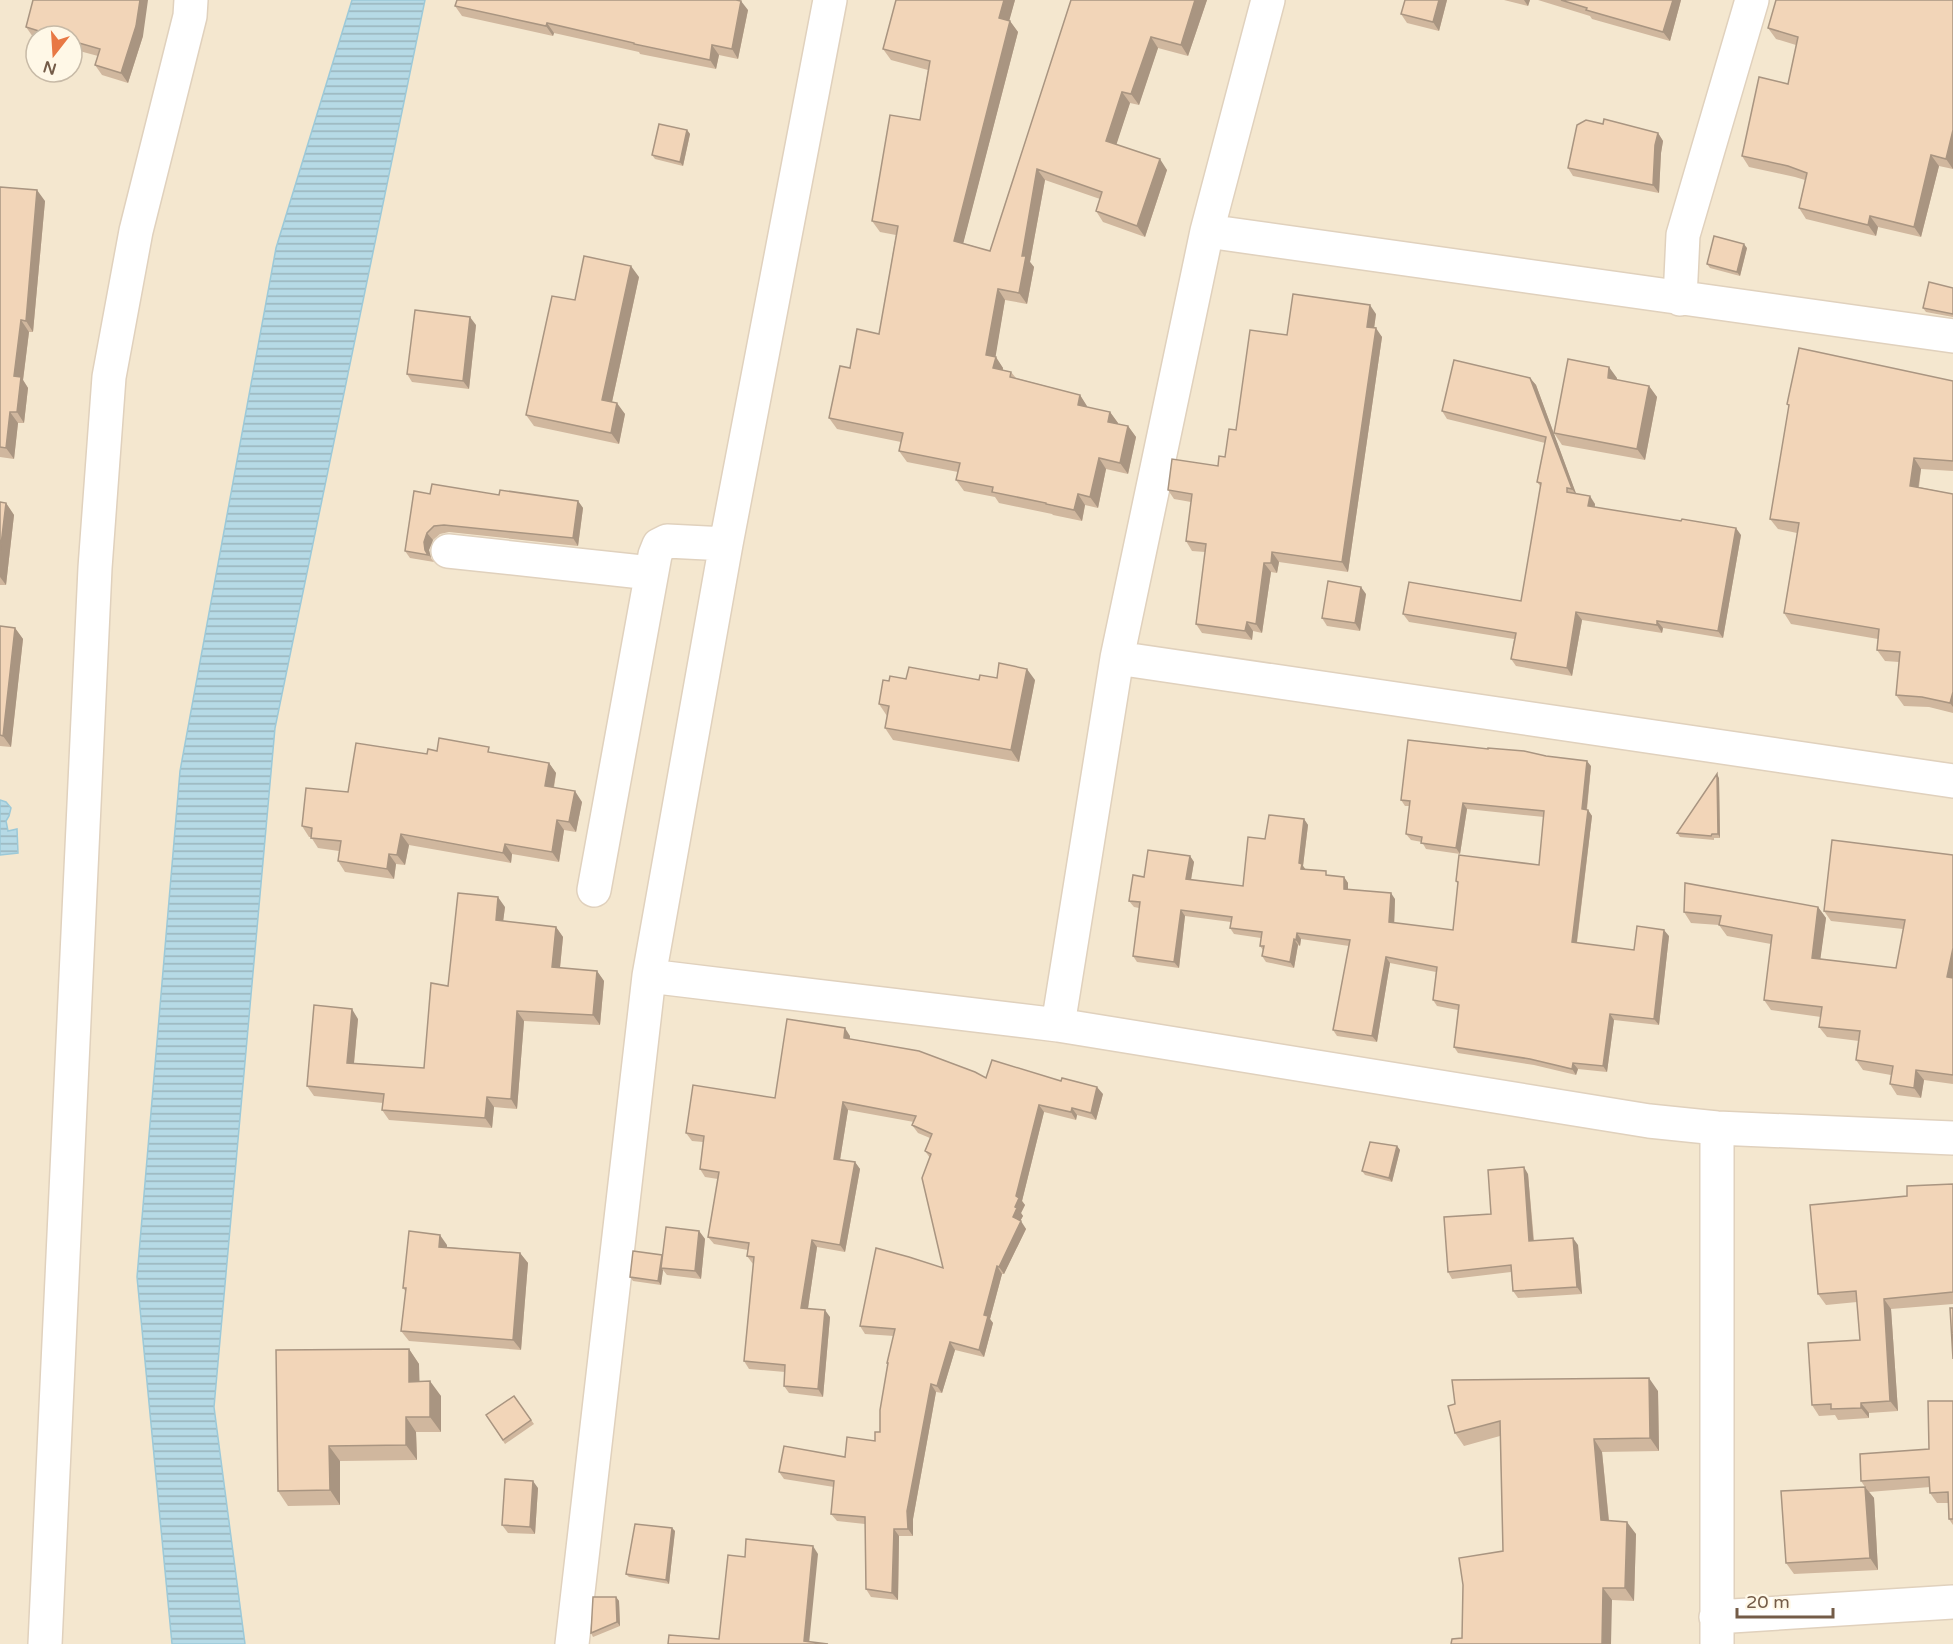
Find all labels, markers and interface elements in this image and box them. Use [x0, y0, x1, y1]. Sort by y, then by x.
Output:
north arrow [24, 24, 84, 84]
text: N [41, 56, 59, 79]
scale bar [1737, 1581, 1833, 1619]
text: 20 m [1746, 1591, 1790, 1613]

